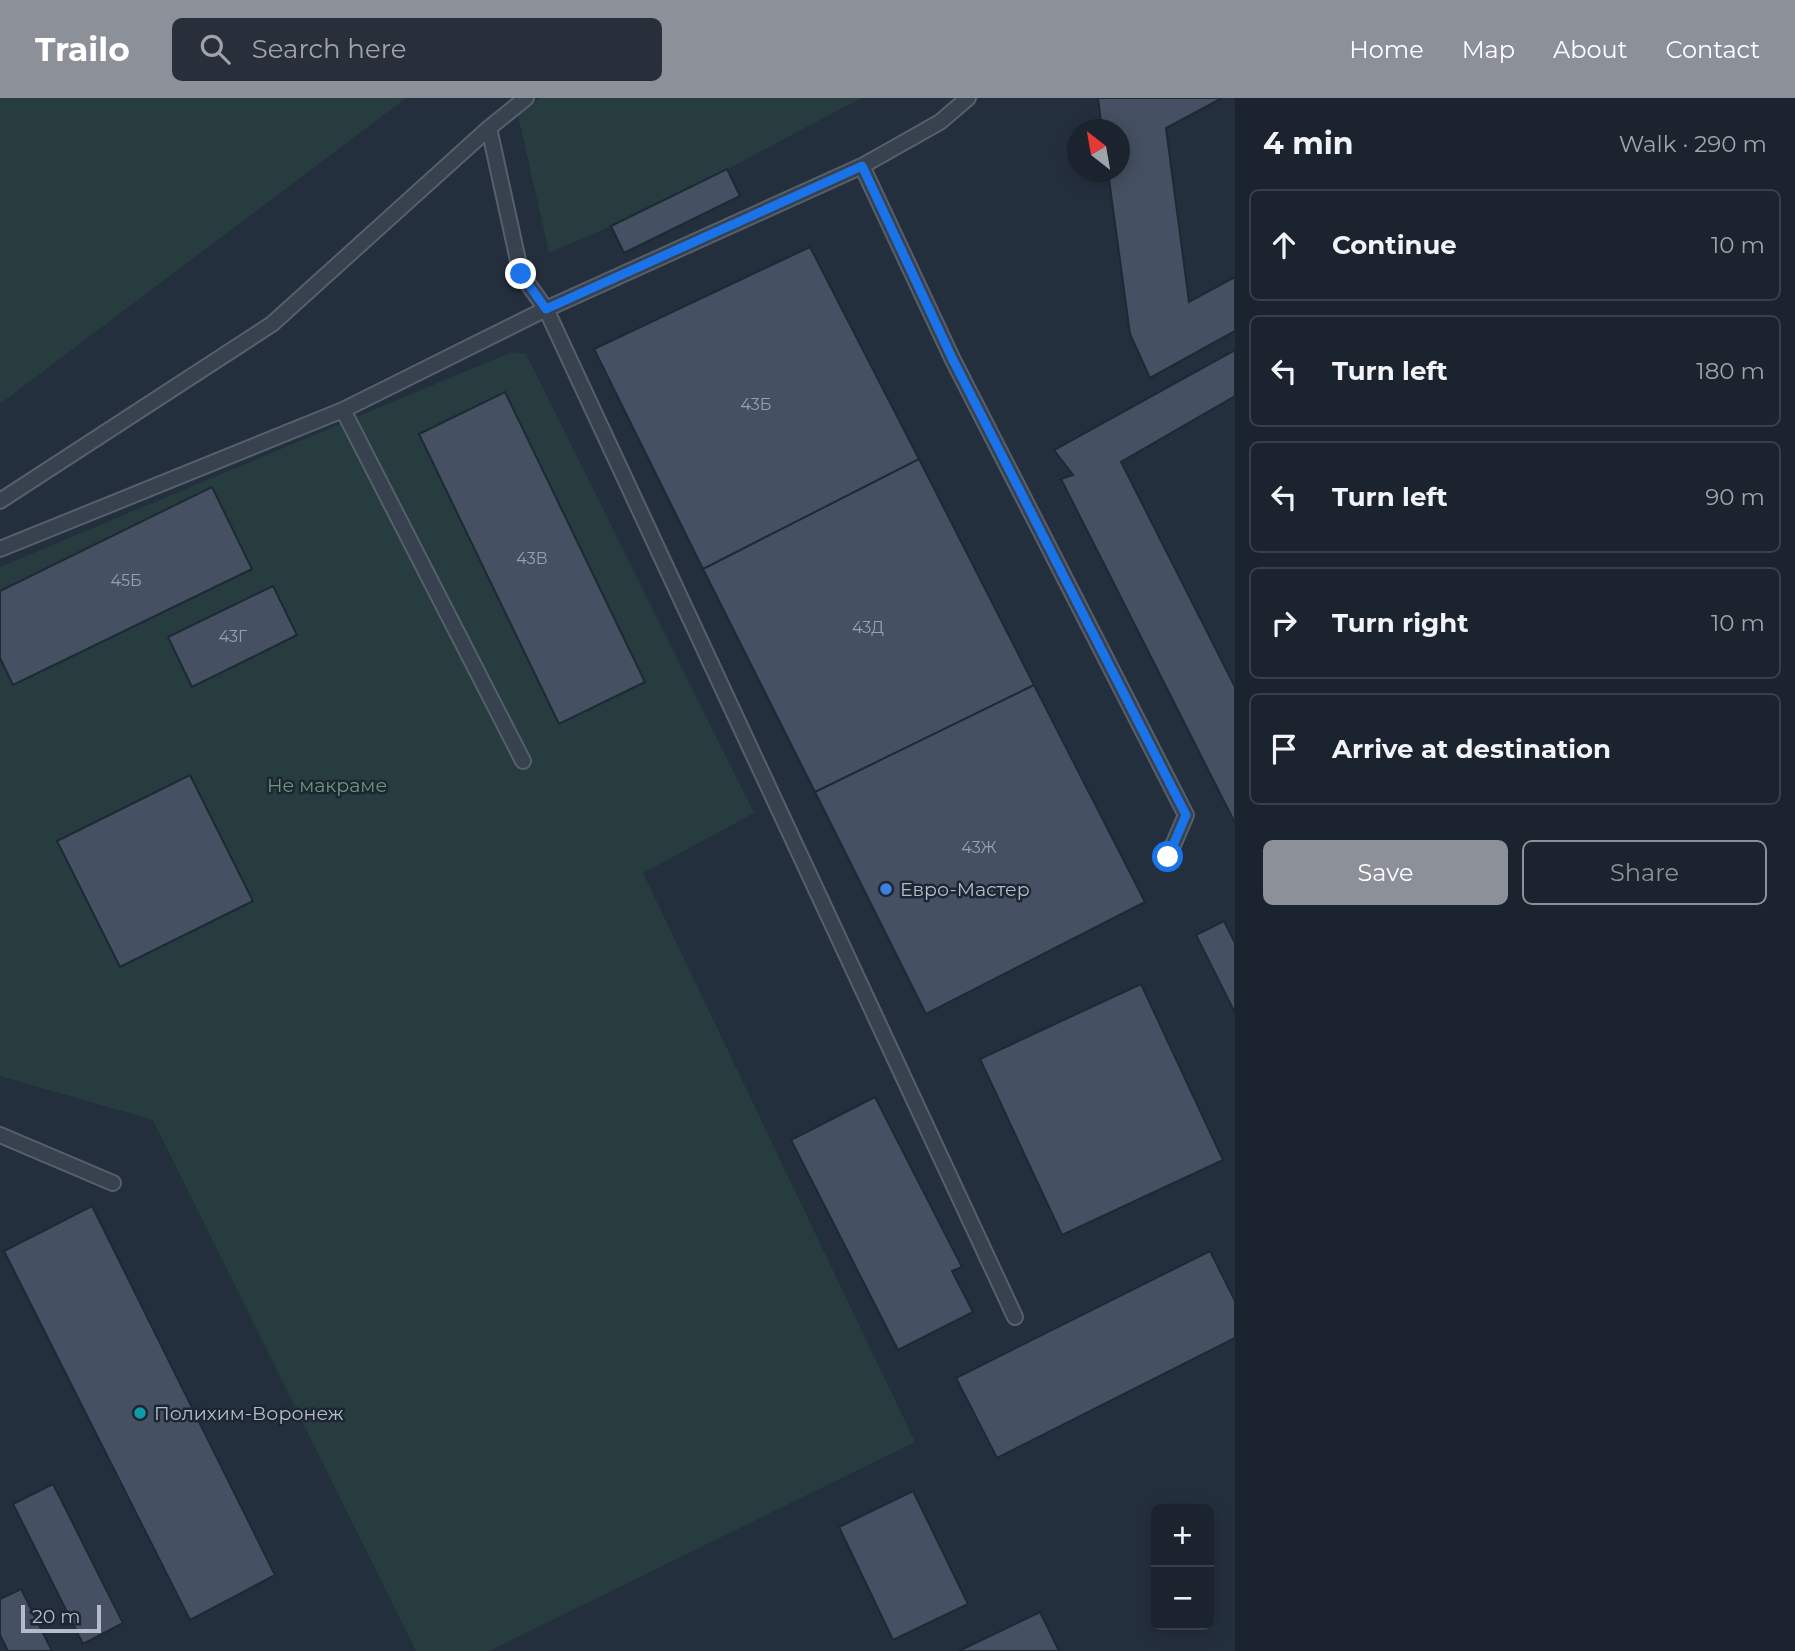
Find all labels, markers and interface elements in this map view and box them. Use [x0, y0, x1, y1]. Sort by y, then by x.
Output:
search box [172, 18, 662, 81]
text: Trailo [35, 29, 130, 69]
icon: search [196, 30, 234, 68]
text: Search here [252, 33, 406, 65]
text: Home [1349, 35, 1424, 64]
text: Map [1462, 35, 1515, 64]
text: About [1553, 35, 1627, 64]
text: Contact [1665, 35, 1760, 64]
north arrow [1067, 119, 1130, 182]
text: 4 min [1263, 125, 1353, 162]
text: Walk · 290 m [1619, 130, 1767, 158]
icon: ahead [1265, 226, 1303, 264]
text: Continue [1332, 229, 1457, 261]
text: 10 m [1711, 231, 1765, 259]
route end [505, 258, 536, 289]
icon: left [1265, 352, 1303, 390]
text: Turn left [1332, 355, 1448, 387]
text: 180 m [1696, 357, 1765, 385]
house number: 43Б [741, 395, 771, 414]
icon: left [1265, 478, 1303, 516]
text: Turn left [1332, 481, 1448, 513]
text: 90 m [1705, 483, 1765, 511]
house number: 43В [516, 549, 548, 568]
house number: 45Б [110, 571, 142, 590]
icon: right [1265, 604, 1303, 642]
text: Turn right [1332, 607, 1468, 639]
text: 10 m [1711, 609, 1765, 637]
house number: 43Д [852, 618, 884, 637]
house number: 43Г [219, 627, 248, 646]
icon: arrive [1265, 730, 1303, 768]
text: Arrive at destination [1332, 733, 1611, 765]
park label: Не макраме [267, 774, 387, 797]
house number: 43Ж [961, 838, 997, 857]
button: Save [1263, 840, 1508, 905]
button: Share [1522, 840, 1767, 905]
route start [1152, 841, 1183, 872]
place label: Евро-Мастер [900, 878, 1030, 901]
marker: Евро-Мастер [878, 881, 894, 897]
place label: Полихим-Воронеж [154, 1402, 344, 1425]
marker: Полихим-Воронеж [132, 1405, 148, 1421]
map controls [1151, 1504, 1214, 1630]
button: + [1151, 1504, 1214, 1567]
button: − [1151, 1567, 1214, 1630]
scale bar [21, 1602, 102, 1634]
text: 20 m [32, 1605, 80, 1628]

